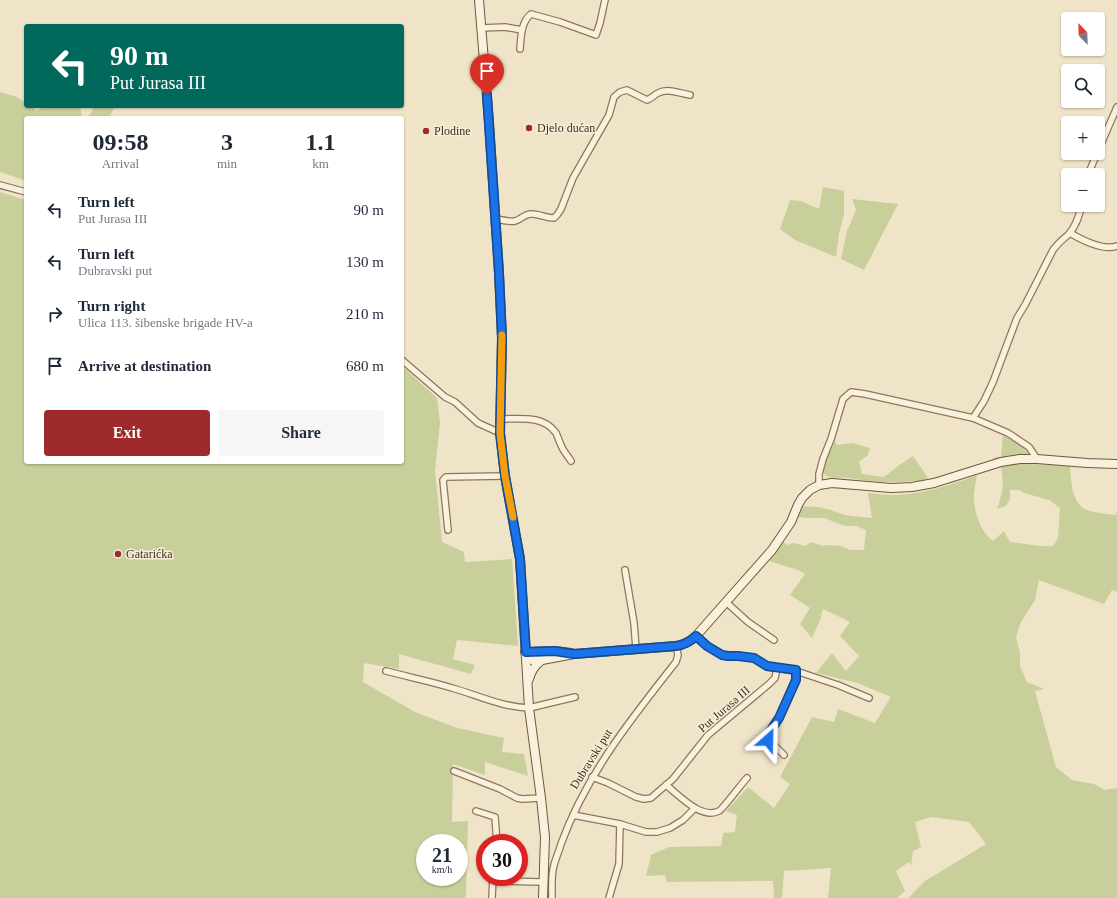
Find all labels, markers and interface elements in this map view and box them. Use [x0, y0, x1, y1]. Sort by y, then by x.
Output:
north arrow [1061, 12, 1105, 56]
map controls [1061, 12, 1105, 212]
icon: left [44, 40, 96, 92]
text: 90 m [110, 40, 168, 71]
pin [470, 54, 504, 95]
icon: arrive [476, 60, 498, 82]
button: search [1061, 64, 1105, 108]
text: Put Jurasa III [110, 73, 206, 93]
button: + [1061, 116, 1105, 160]
place label: Djelo dućan [537, 121, 595, 135]
marker: Djelo dućan [524, 123, 534, 133]
place label: Plodine [434, 124, 471, 138]
marker: Plodine [421, 126, 431, 136]
text: 09:58 [92, 129, 148, 155]
text: 3 [221, 129, 233, 155]
text: 1.1 [306, 129, 336, 155]
text: Arrival [102, 156, 139, 171]
text: min [217, 156, 237, 171]
text: km [312, 156, 329, 171]
button: − [1061, 168, 1105, 212]
text: Turn left [78, 194, 135, 210]
icon: left [44, 199, 66, 221]
text: 90 m [354, 202, 384, 218]
text: Put Jurasa III [78, 211, 147, 226]
text: Turn left [78, 246, 135, 262]
icon: left [44, 251, 66, 273]
text: 130 m [346, 254, 384, 270]
text: Dubravski put [78, 263, 152, 278]
text: Turn right [78, 298, 145, 314]
icon: right [44, 303, 66, 325]
text: 210 m [346, 306, 384, 322]
text: Ulica 113. šibenske brigade HV-a [78, 315, 253, 330]
icon: arrive [44, 355, 66, 377]
text: Arrive at destination [78, 358, 211, 374]
text: 680 m [346, 358, 384, 374]
button: Exit [44, 410, 210, 456]
button: Share [218, 410, 384, 456]
place label: Gatarićka [126, 547, 173, 561]
marker: Gatarićka [113, 549, 123, 559]
street label: Put Jurasa III [695, 683, 753, 735]
position arrow [747, 719, 789, 761]
street label: Dubravski put [567, 726, 615, 792]
speed limit sign: 30 [476, 834, 528, 886]
text: 21 [432, 844, 452, 866]
text: km/h [432, 864, 452, 875]

